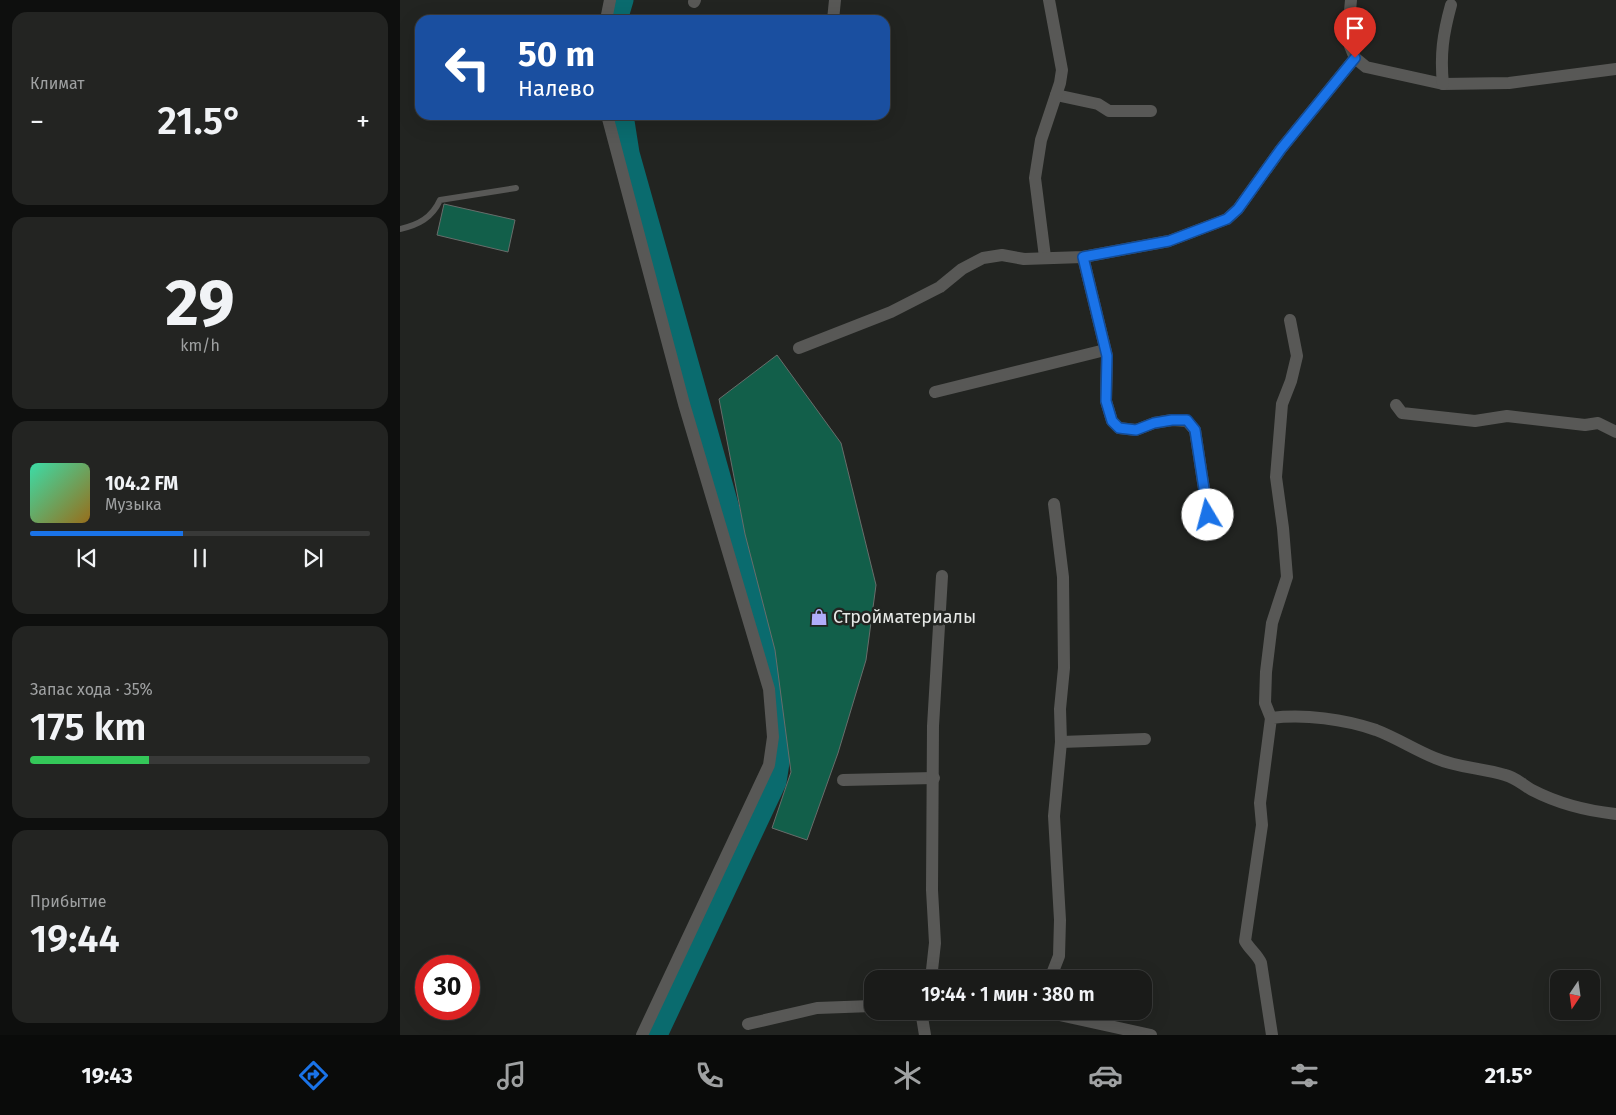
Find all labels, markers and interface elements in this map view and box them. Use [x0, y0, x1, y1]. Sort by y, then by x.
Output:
pin [1334, 7, 1376, 58]
icon: arrive [1341, 14, 1369, 42]
text: 50 m [518, 33, 595, 75]
icon: left [435, 35, 500, 100]
text: Климат [30, 74, 85, 93]
text: Налево [518, 75, 595, 102]
text: 21.5° [158, 98, 242, 144]
text: − [30, 105, 44, 138]
text: + [356, 105, 370, 138]
text: 29 [165, 264, 235, 342]
text: km/h [180, 336, 220, 355]
text: 104.2 FM [105, 472, 178, 495]
position arrow [1181, 488, 1233, 540]
text: Музыка [105, 495, 162, 514]
icon: previous [73, 544, 101, 572]
icon: pause [186, 544, 214, 572]
icon: next [299, 544, 327, 572]
place label: Стройматериалы [833, 606, 976, 628]
shop icon: Стройматериалы [809, 607, 829, 627]
text: Запас хода · 35% [30, 680, 153, 699]
text: 175 km [30, 704, 147, 750]
text: Прибытие [30, 892, 106, 911]
text: 19:44 [30, 916, 120, 962]
speed limit sign: 30 [415, 955, 480, 1020]
north arrow [1550, 970, 1600, 1020]
map controls [1550, 970, 1600, 1020]
text: 19:44 · 1 мин · 380 m [921, 983, 1095, 1006]
icon: directions [296, 1058, 331, 1093]
icon: music [494, 1058, 529, 1093]
icon: phone [692, 1058, 727, 1093]
icon: climate [890, 1058, 925, 1093]
icon: car [1088, 1058, 1123, 1093]
icon: filters [1287, 1058, 1322, 1093]
text: 19:43 [82, 1062, 133, 1089]
text: 21.5° [1485, 1062, 1534, 1089]

